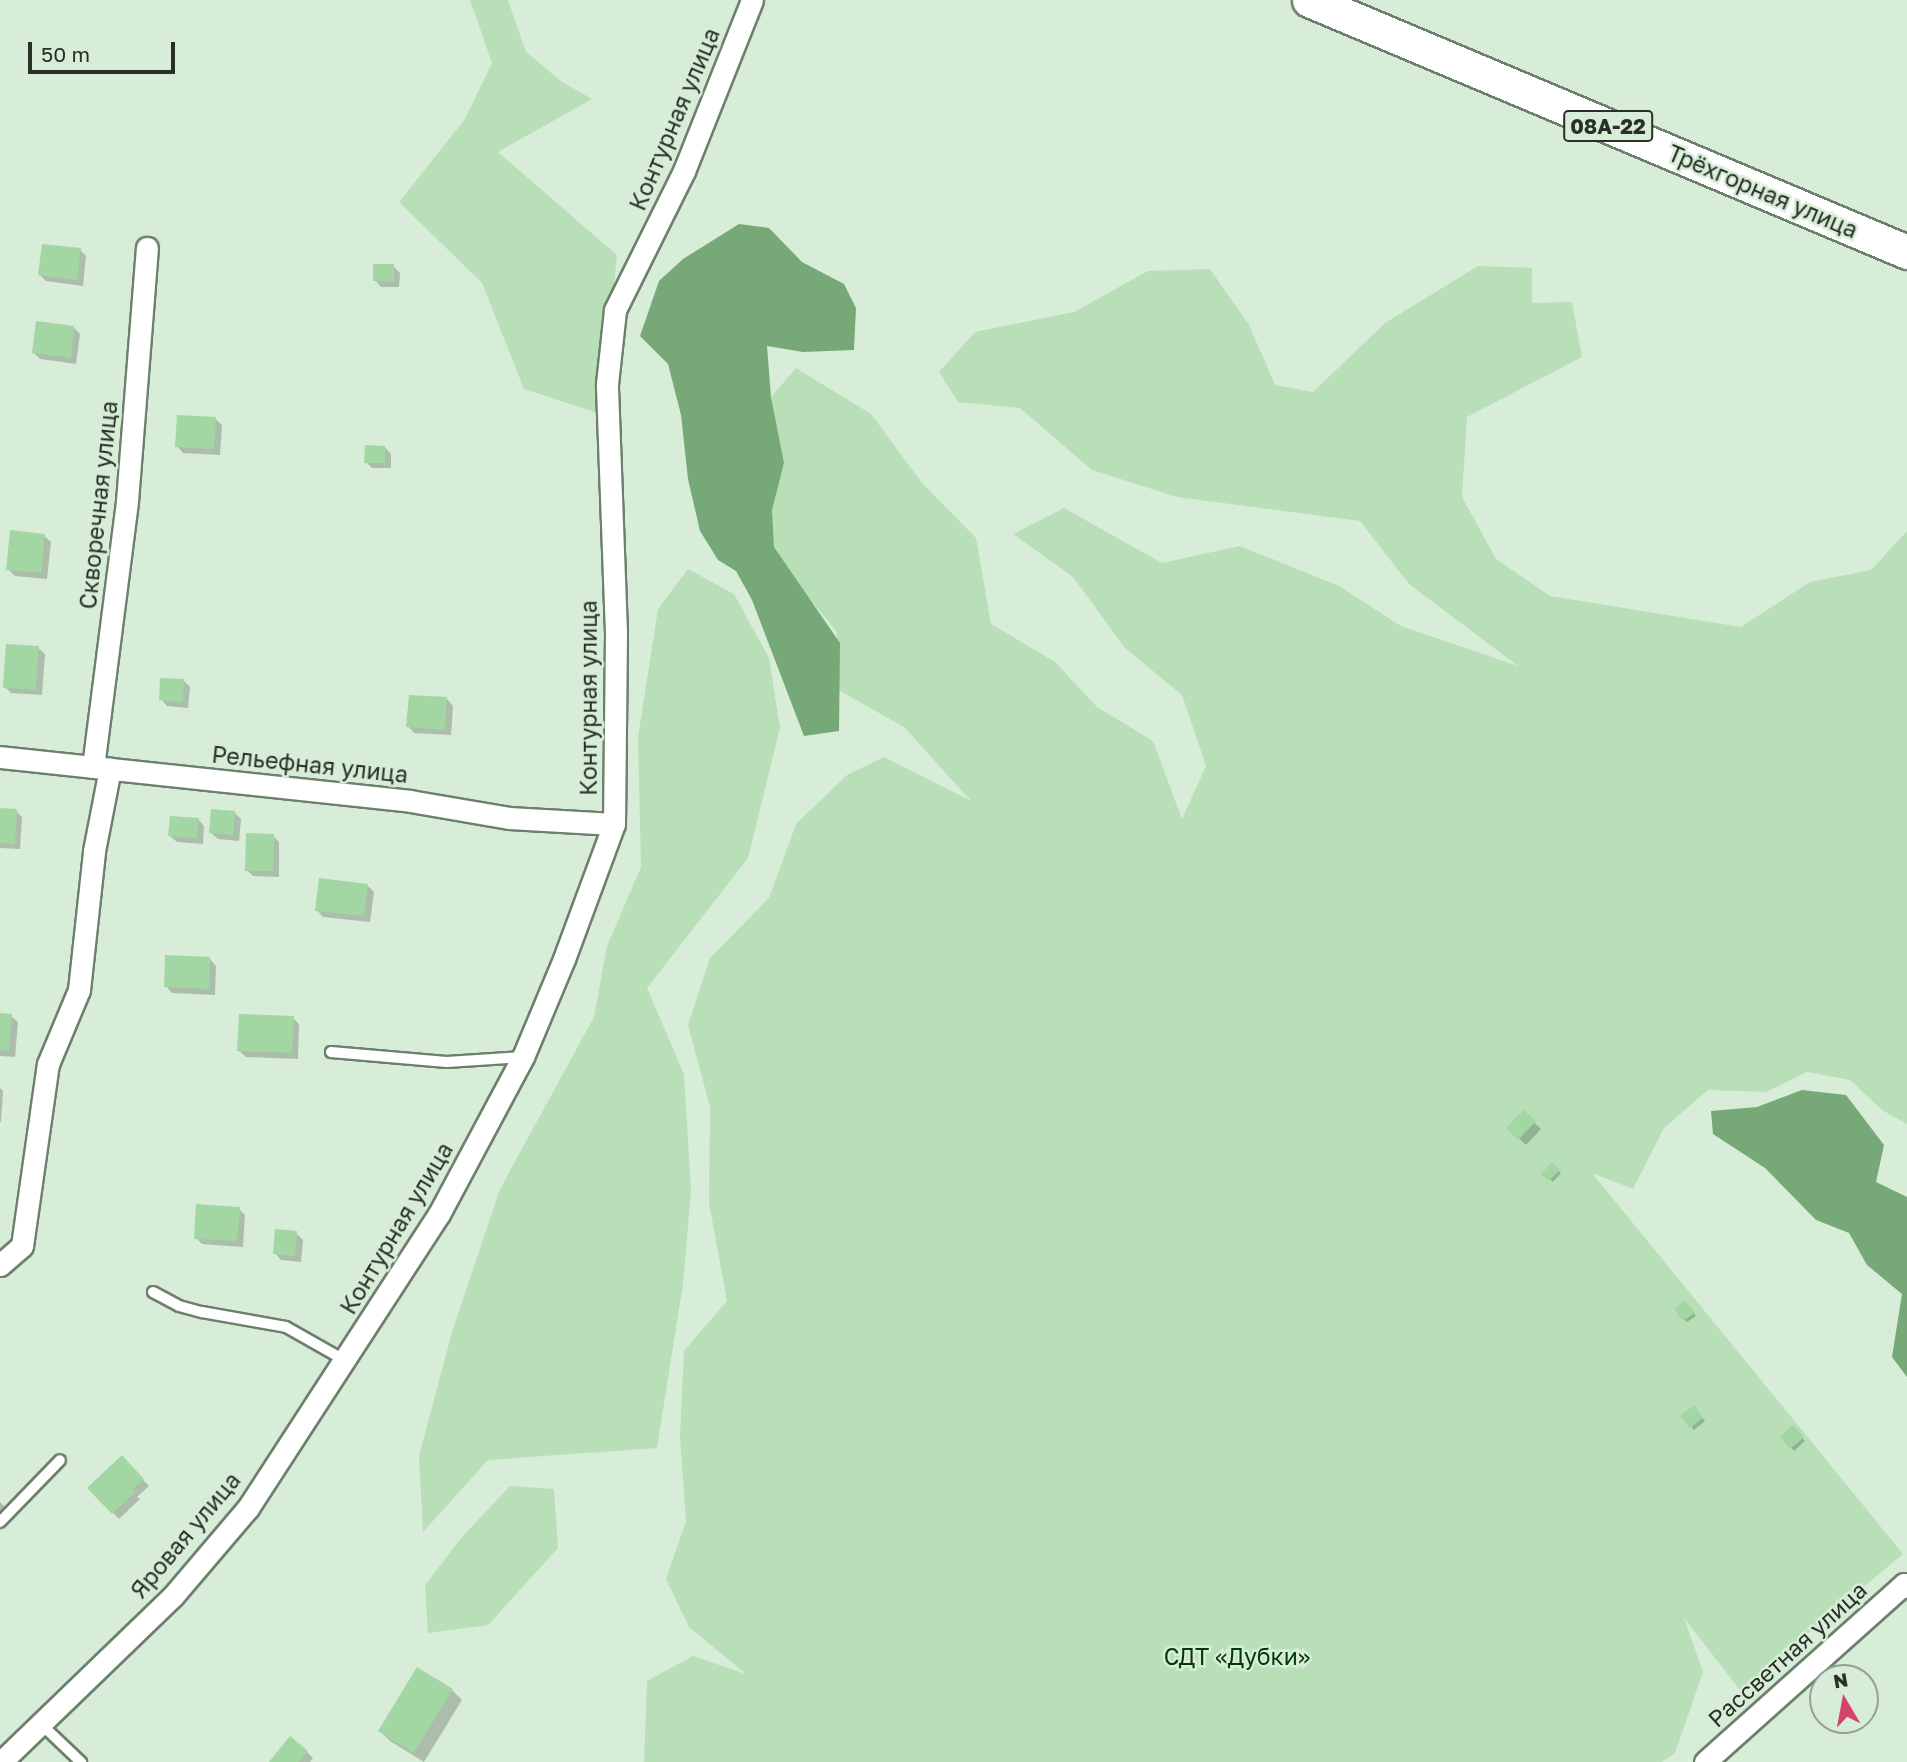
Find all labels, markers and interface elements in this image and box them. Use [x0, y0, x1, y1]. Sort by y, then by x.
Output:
street label: Контурная улица [623, 24, 725, 214]
scale bar [32, 28, 178, 72]
text: 50 m [41, 41, 90, 67]
road number: 08А-22 [1562, 108, 1654, 144]
street label: Трёхгорная улица [1664, 139, 1862, 243]
street label: Скворечная улица [73, 400, 123, 610]
street label: Контурная улица [574, 600, 602, 796]
street label: Рельефная улица [210, 740, 410, 788]
street label: Контурная улица [334, 1137, 458, 1319]
street label: Яровая улица [124, 1466, 246, 1604]
street label: Рассветная улица [1702, 1576, 1872, 1732]
park label: СДТ «Дубки» [1164, 1642, 1310, 1670]
north arrow [1809, 1664, 1879, 1734]
text: N [1831, 1667, 1850, 1692]

